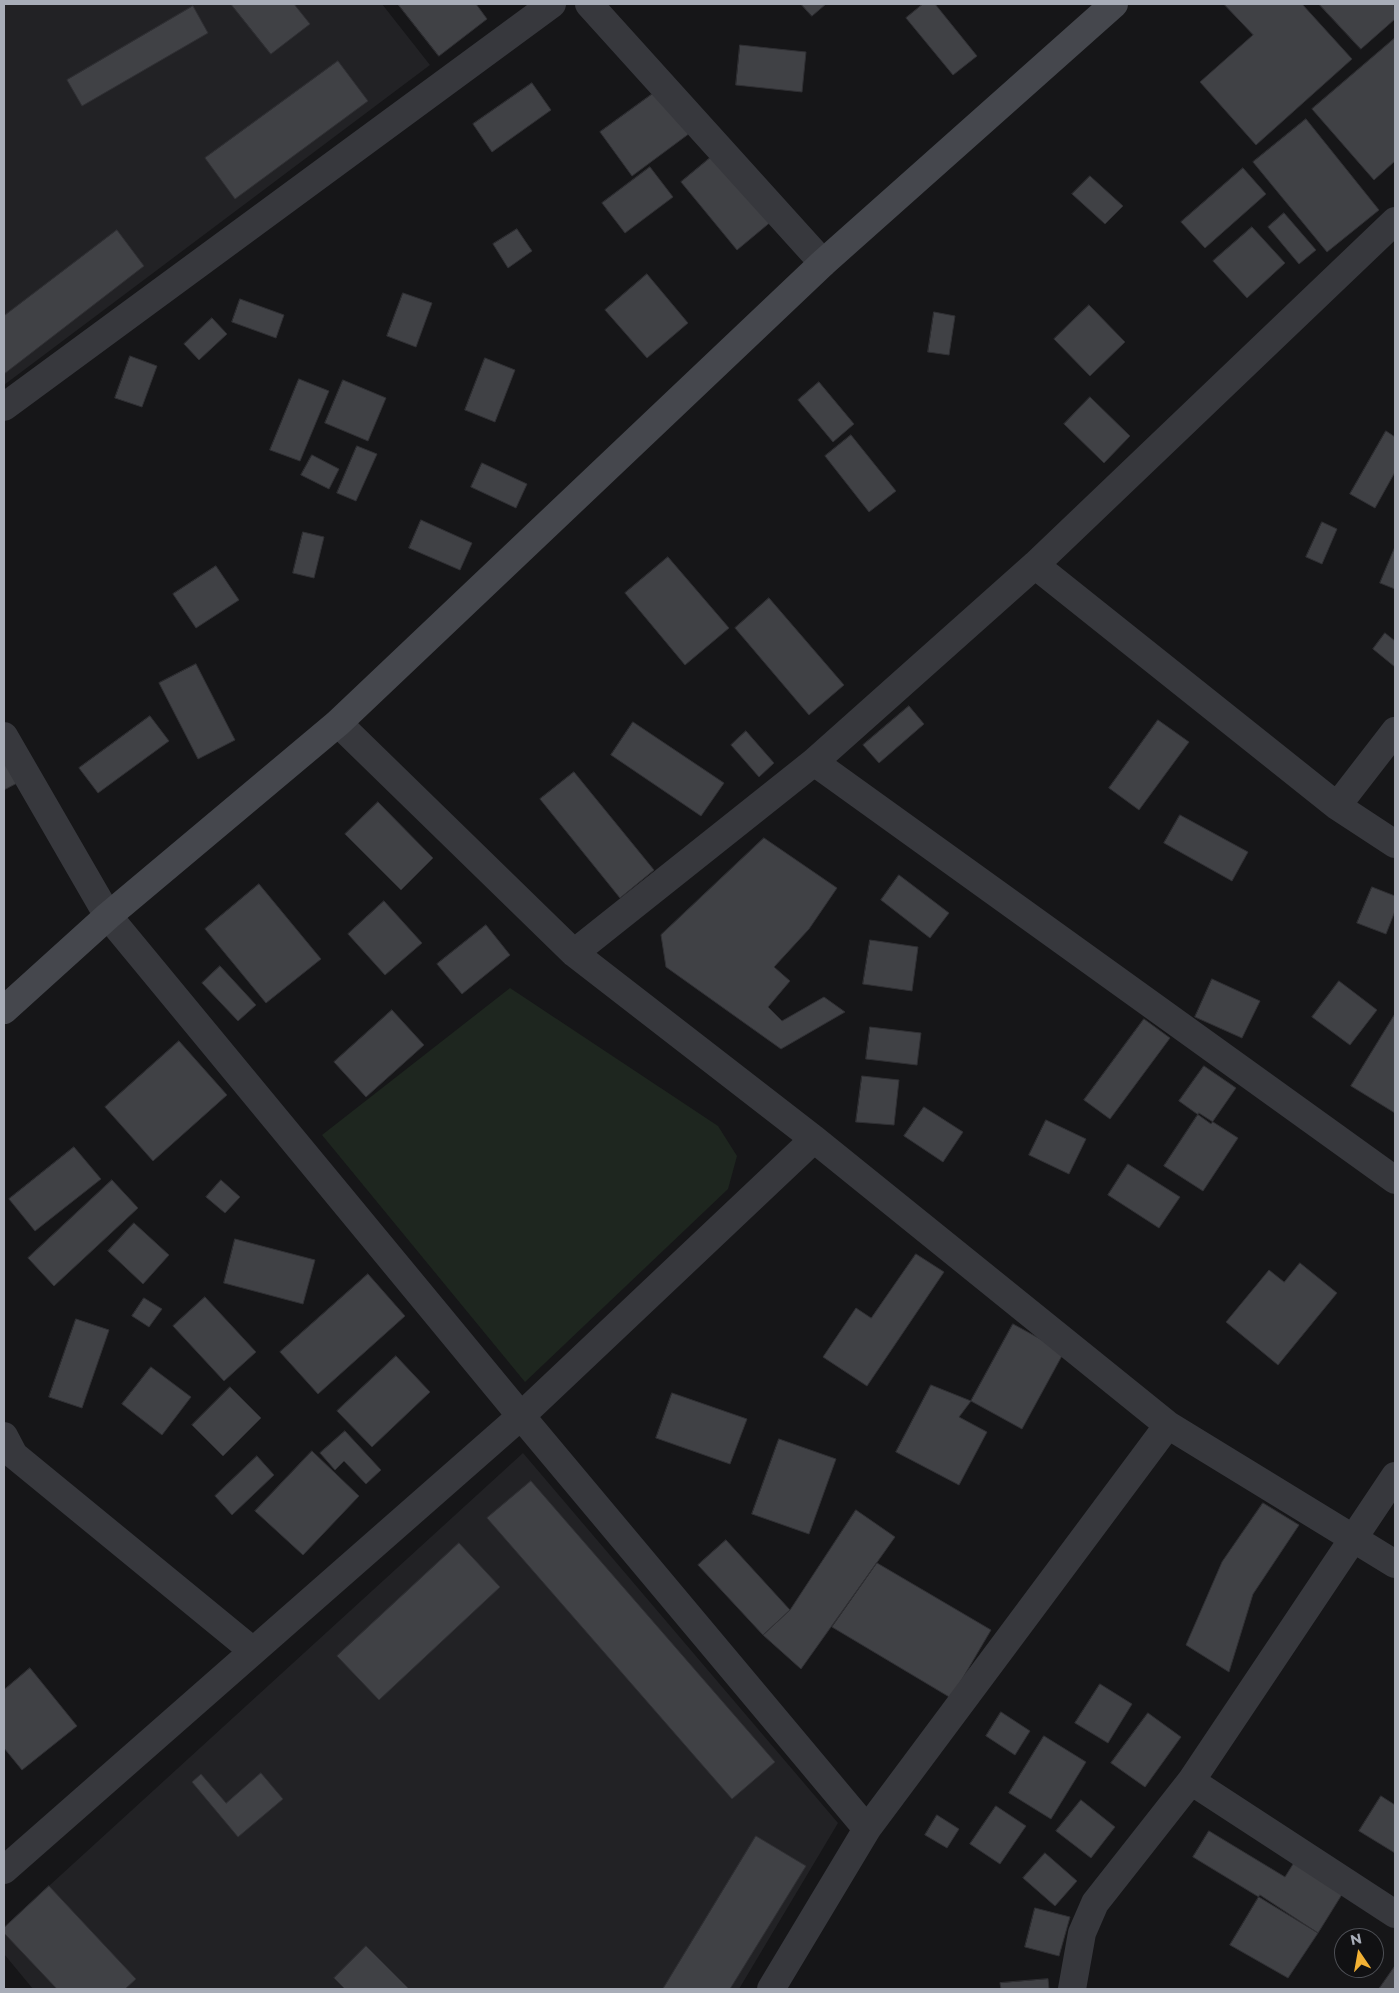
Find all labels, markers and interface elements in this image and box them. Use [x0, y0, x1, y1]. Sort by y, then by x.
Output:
north arrow [1334, 1928, 1384, 1978]
text: N [1349, 1929, 1363, 1949]

